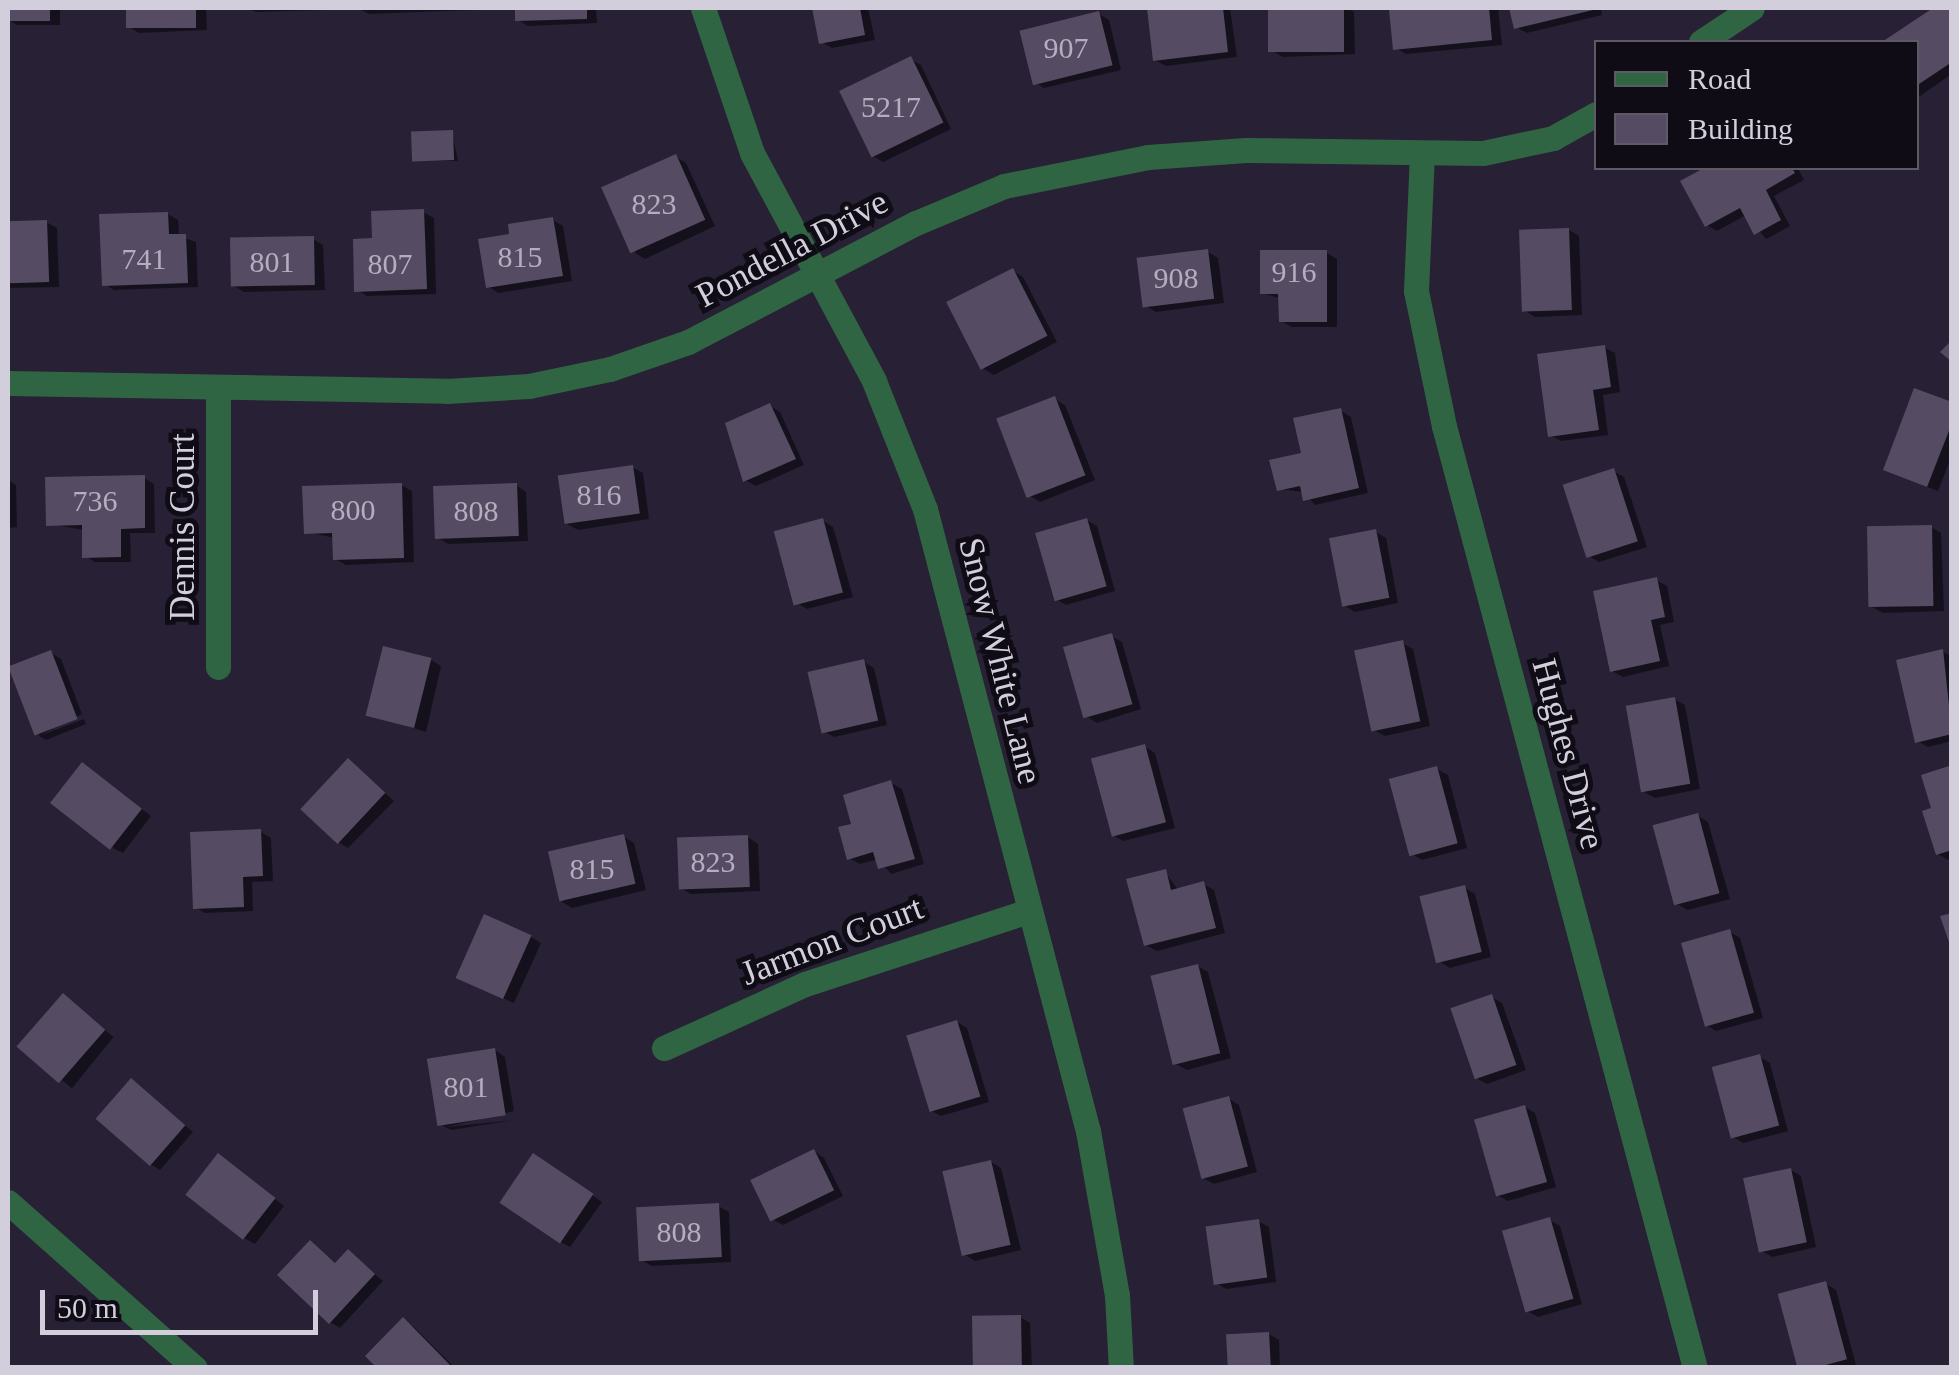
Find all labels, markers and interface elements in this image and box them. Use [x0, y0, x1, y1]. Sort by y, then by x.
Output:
house number: 907 [1044, 30, 1088, 66]
legend [1594, 40, 1919, 170]
text: Road [1688, 62, 1751, 95]
house number: 5217 [861, 89, 921, 125]
text: Building [1688, 112, 1793, 145]
street label: Pondella Drive [689, 181, 895, 317]
house number: 823 [632, 186, 676, 222]
house number: 815 [498, 239, 542, 275]
house number: 741 [122, 241, 166, 277]
house number: 801 [250, 244, 294, 280]
house number: 807 [368, 246, 412, 282]
house number: 916 [1272, 254, 1316, 290]
house number: 908 [1154, 260, 1198, 296]
street label: Dennis Court [162, 433, 204, 621]
house number: 816 [576, 477, 622, 513]
house number: 736 [72, 483, 118, 519]
house number: 800 [330, 492, 376, 528]
house number: 808 [454, 493, 498, 529]
street label: Snow White Lane [949, 533, 1051, 789]
street label: Hughes Drive [1522, 654, 1614, 854]
house number: 823 [690, 844, 736, 880]
house number: 815 [570, 851, 614, 887]
street label: Jarmon Court [735, 887, 929, 995]
house number: 801 [444, 1069, 488, 1105]
house number: 808 [656, 1214, 702, 1250]
scale bar [45, 1270, 322, 1332]
text: 50 m [57, 1291, 118, 1324]

